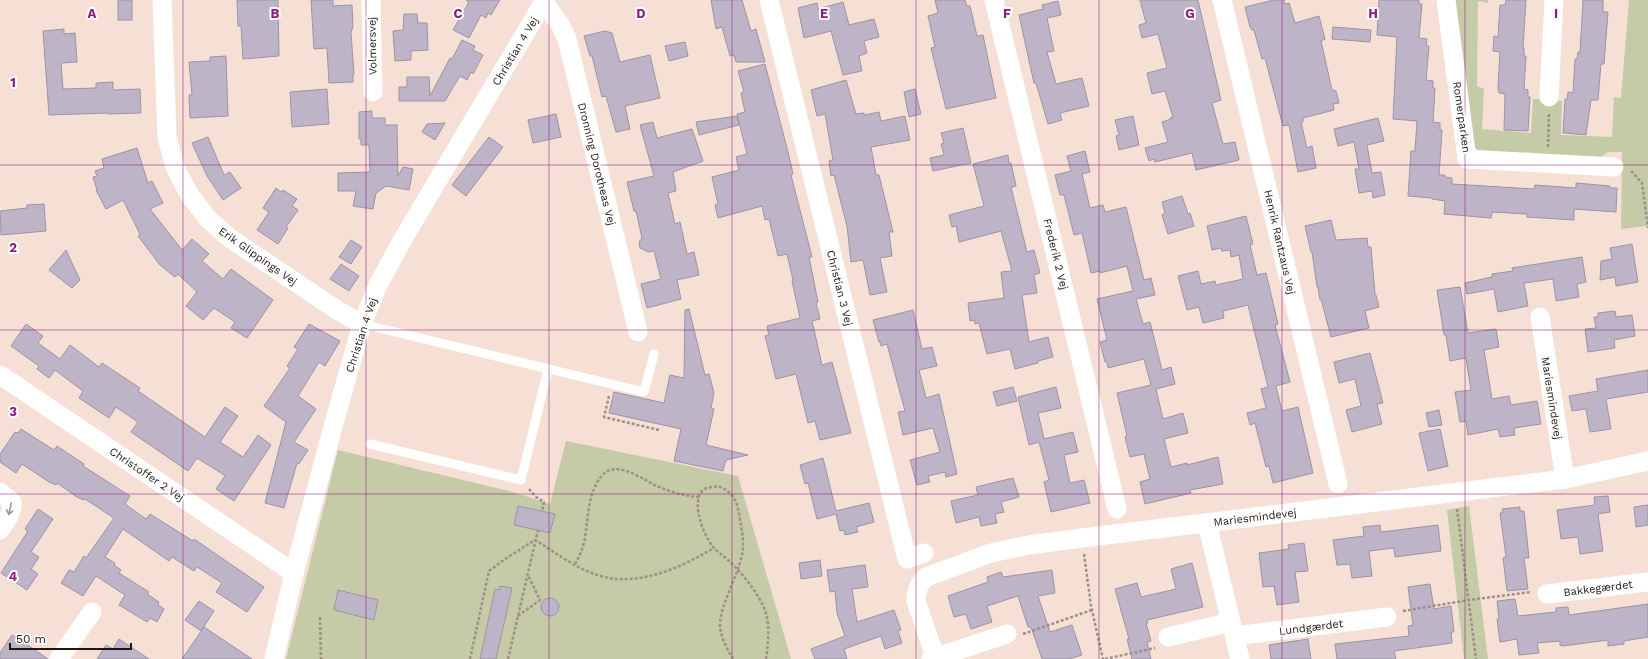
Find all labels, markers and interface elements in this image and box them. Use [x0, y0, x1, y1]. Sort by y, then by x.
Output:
text: A [88, 6, 97, 21]
text: B [271, 6, 280, 21]
text: C [454, 6, 463, 21]
text: D [636, 6, 646, 21]
text: E [820, 6, 828, 21]
text: F [1003, 6, 1011, 21]
text: G [1185, 6, 1195, 21]
text: H [1368, 6, 1378, 21]
text: I [1554, 6, 1558, 21]
street label: Christian 4 Vej [490, 14, 541, 88]
street label: Volmersvej [365, 17, 380, 75]
text: 1 [10, 75, 16, 90]
street label: Romerparken [1450, 81, 1473, 154]
street label: Dronning Dorotheas Vej [575, 101, 618, 227]
street label: Henrik Rantzaus Vej [1261, 188, 1298, 296]
street label: Frederik 2 Vej [1040, 217, 1071, 291]
street label: Erik Glippings Vej [216, 224, 300, 288]
text: 2 [9, 240, 17, 255]
street label: Christian 3 Vej [824, 249, 855, 327]
street label: Christian 4 Vej [343, 296, 380, 374]
street label: Mariesmindevej [1539, 356, 1564, 440]
text: 3 [9, 404, 17, 419]
street label: Christoffer 2 Vej [107, 445, 187, 504]
one-way arrow [6, 503, 14, 516]
street label: Mariesmindevej [1213, 506, 1297, 529]
text: 4 [9, 569, 18, 584]
street label: Bakkegærdet [1563, 578, 1634, 599]
street label: Lundgærdet [1278, 617, 1344, 638]
scale bar [10, 625, 131, 651]
text: 50 m [16, 632, 46, 646]

